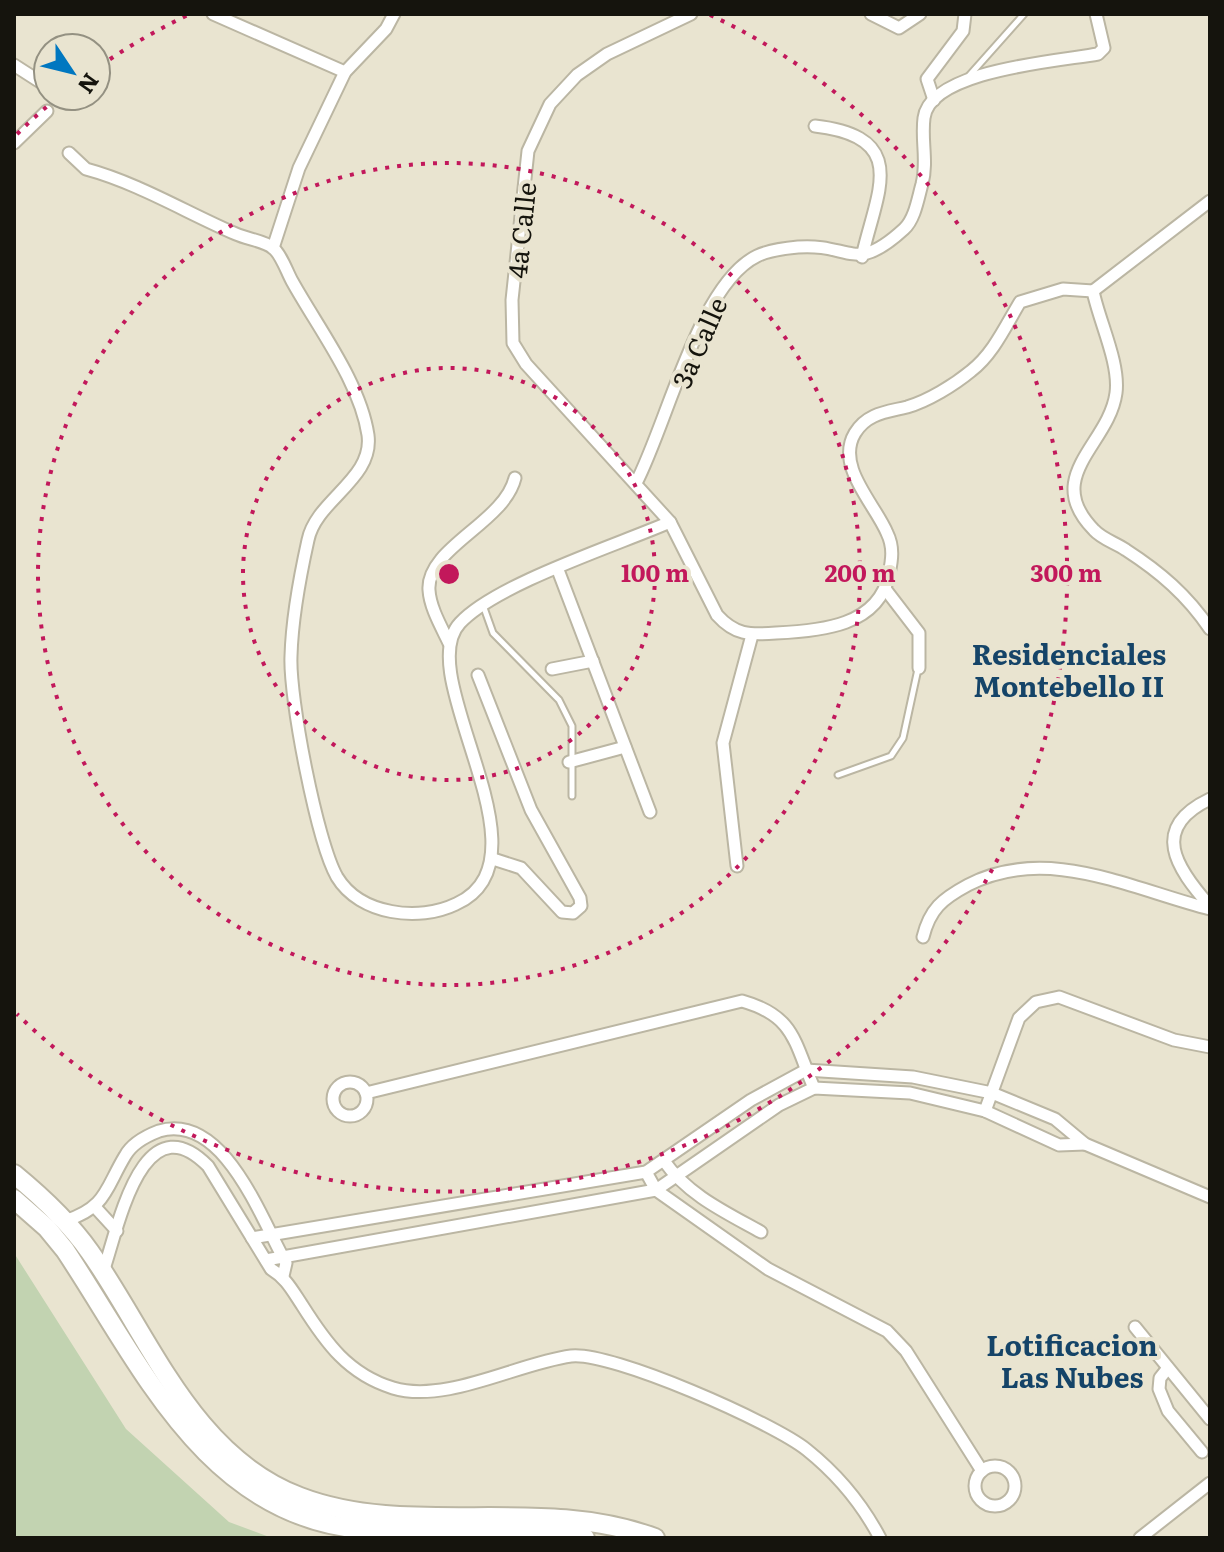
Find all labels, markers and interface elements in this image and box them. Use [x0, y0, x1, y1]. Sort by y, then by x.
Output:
north arrow [32, 32, 112, 112]
text: N [71, 67, 108, 101]
street label: 4a Calle [496, 180, 544, 280]
street label: 3a Calle [661, 290, 735, 394]
text: 100 m [621, 554, 689, 589]
text: 200 m [824, 554, 896, 589]
text: 300 m [1030, 554, 1102, 589]
centre of rings [435, 560, 463, 588]
district label: Residenciales Montebello II [972, 632, 1166, 706]
district label: Lotificacion Las Nubes [986, 1323, 1158, 1397]

